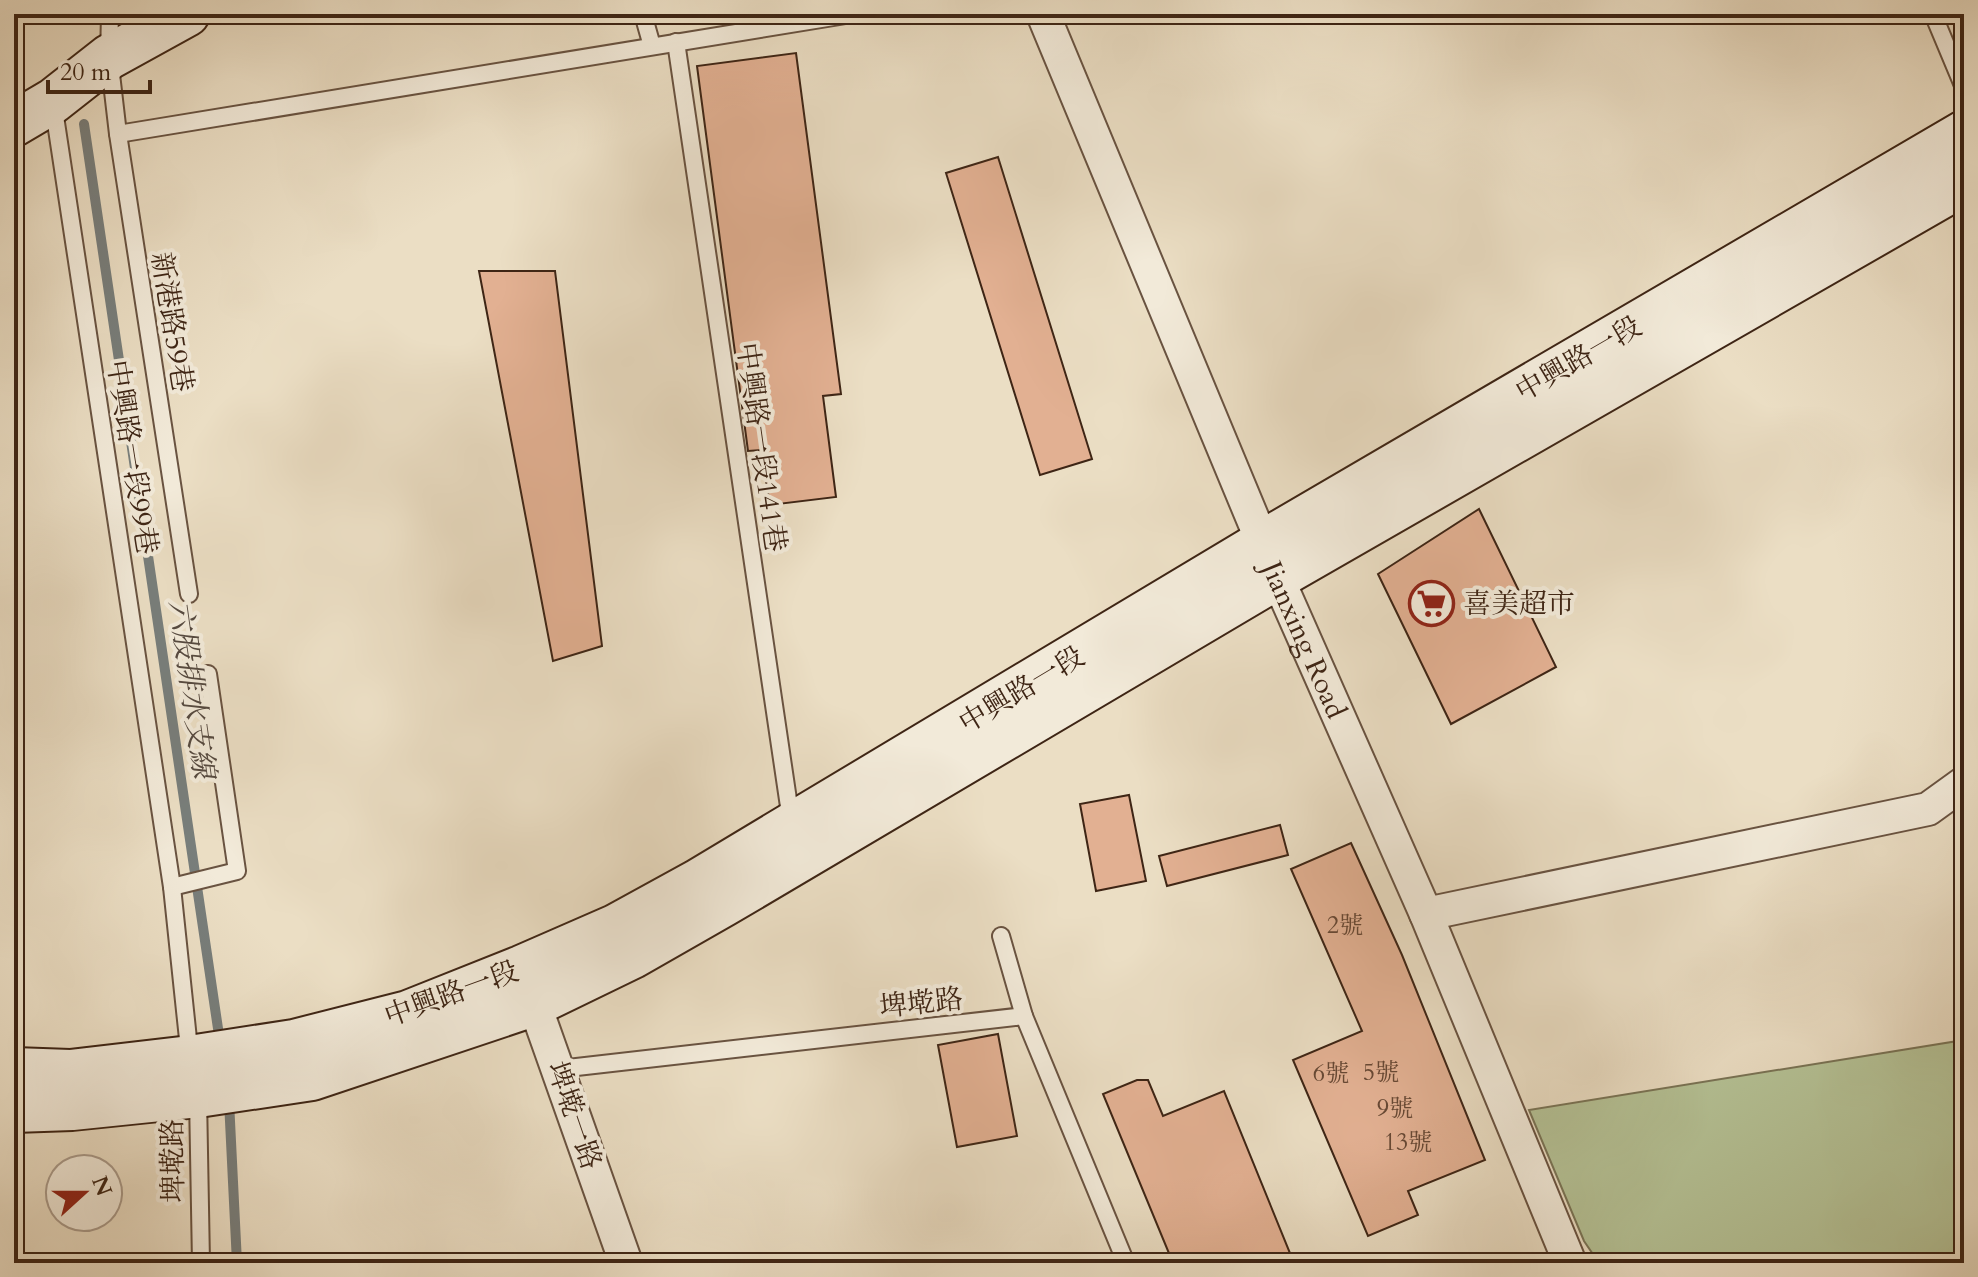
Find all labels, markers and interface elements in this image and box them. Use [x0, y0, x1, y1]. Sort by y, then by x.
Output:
scale bar [48, 44, 150, 94]
text: 20 m [60, 56, 112, 89]
street label: 新港路59巷 [142, 250, 202, 395]
street label: 中興路一段 [1508, 307, 1649, 410]
street label: 中興路一段141巷 [728, 340, 795, 554]
street label: 中興路一段99巷 [98, 357, 166, 557]
street label: Jianxing Road [1251, 552, 1355, 724]
supermarket icon: 喜美超市 [1408, 579, 1456, 627]
place label: 喜美超市 [1463, 585, 1575, 623]
water label: 六股排水支線 [159, 597, 225, 784]
street label: 中興路一段 [952, 638, 1091, 742]
house number: 2號 [1327, 909, 1363, 942]
street label: 中興路一段 [379, 952, 524, 1036]
street label: 埤墘路 [877, 980, 965, 1026]
street label: 埤墘一路 [538, 1056, 610, 1174]
house number: 5號 [1363, 1056, 1399, 1089]
house number: 6號 [1313, 1057, 1349, 1090]
house number: 9號 [1377, 1092, 1413, 1125]
street label: 埤墘路 [153, 1119, 193, 1203]
house number: 13號 [1384, 1126, 1432, 1159]
north arrow [44, 1153, 124, 1233]
text: N [84, 1172, 119, 1200]

